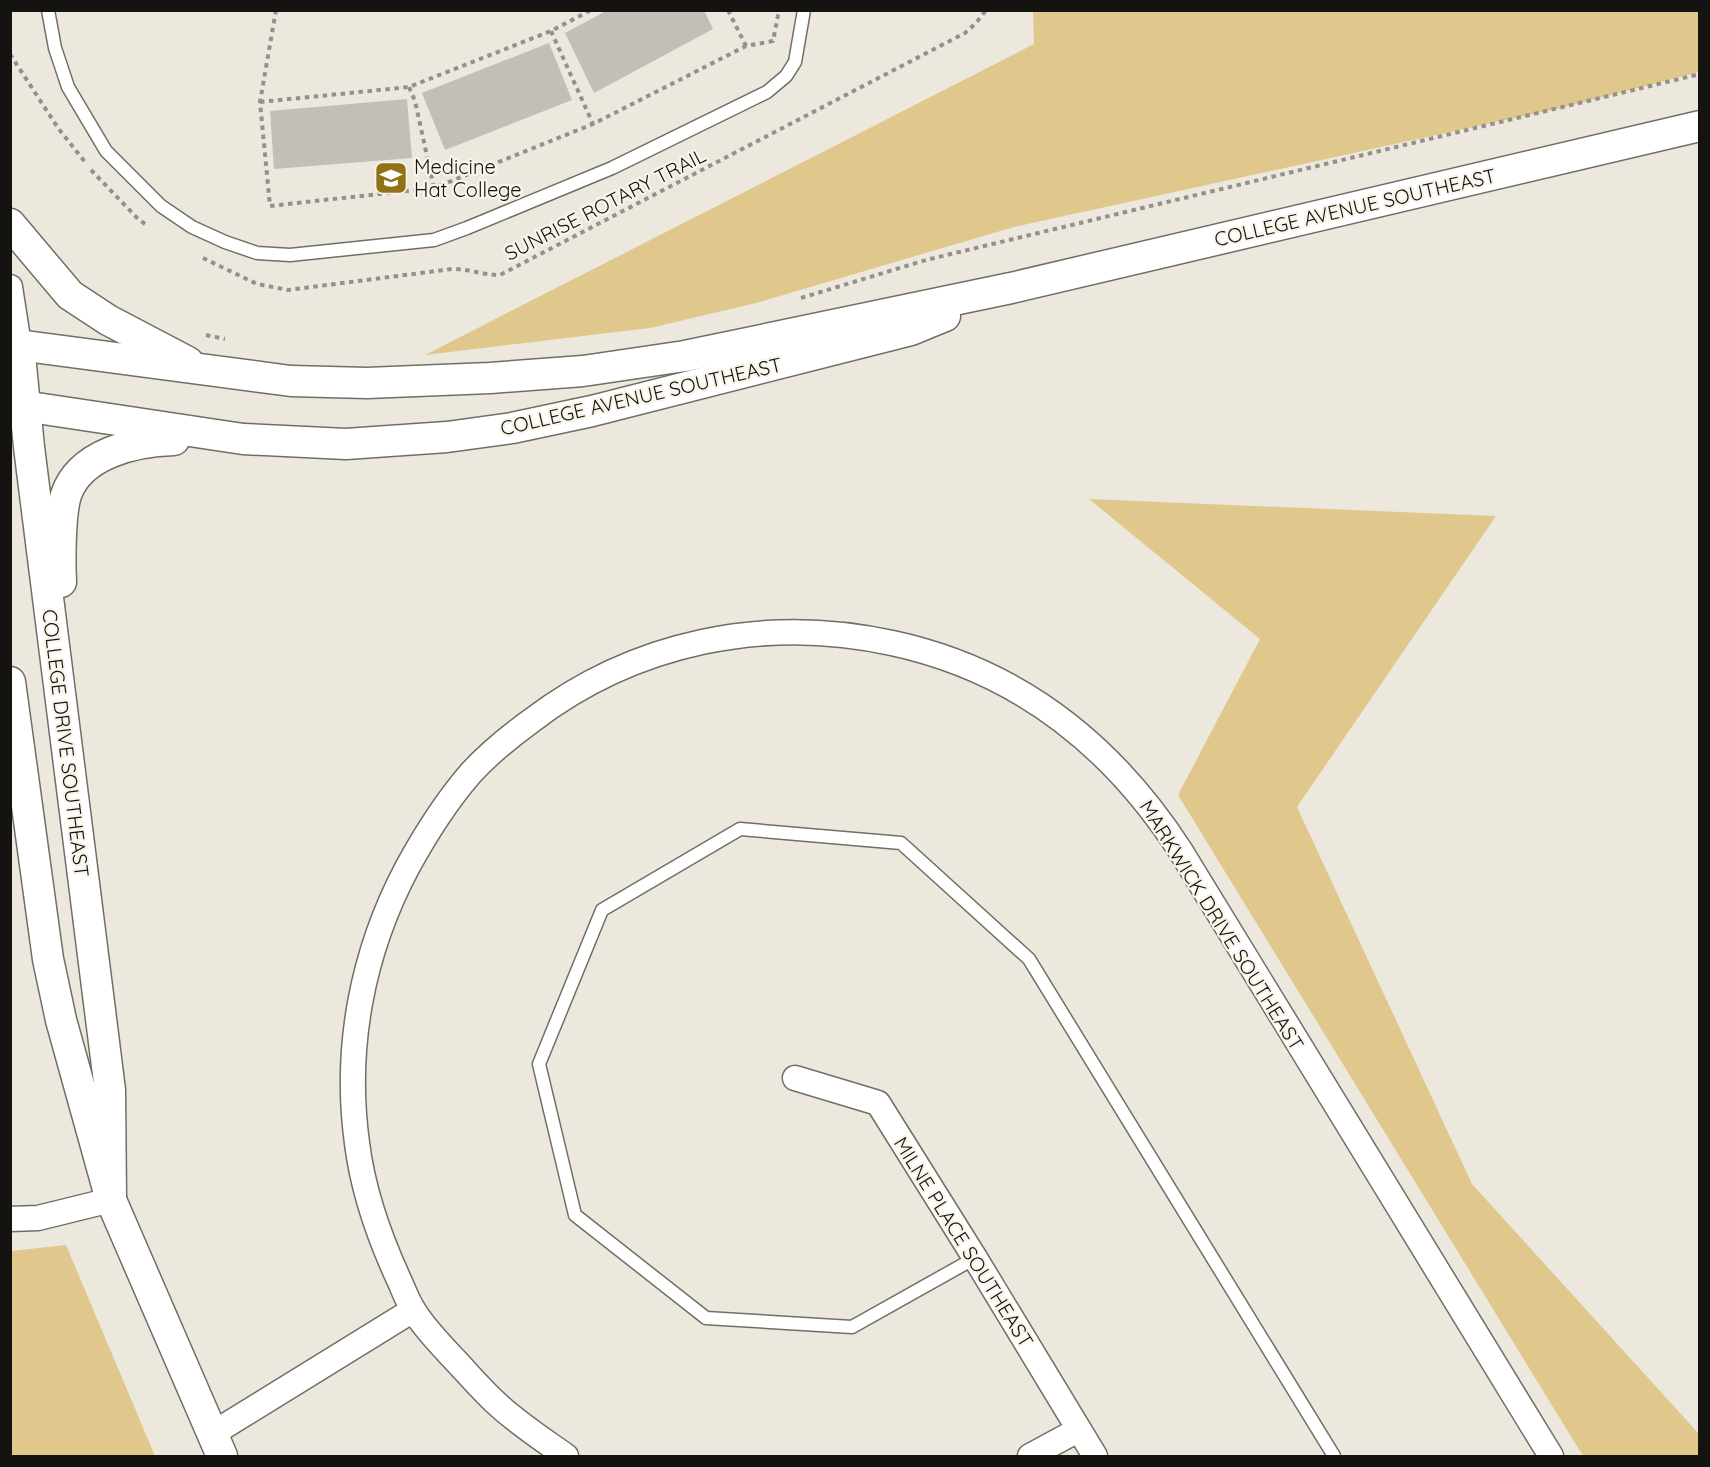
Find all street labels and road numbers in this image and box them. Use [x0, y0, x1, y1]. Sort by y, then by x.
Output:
street label: SUNRISE ROTARY TRAIL [500, 142, 710, 266]
street label: COLLEGE AVENUE SOUTHEAST [1212, 162, 1498, 252]
street label: COLLEGE AVENUE SOUTHEAST [498, 351, 784, 441]
street label: COLLEGE DRIVE SOUTHEAST [37, 608, 95, 878]
street label: MARKWICK DRIVE SOUTHEAST [1134, 795, 1310, 1055]
street label: MILNE PLACE SOUTHEAST [889, 1132, 1039, 1352]

